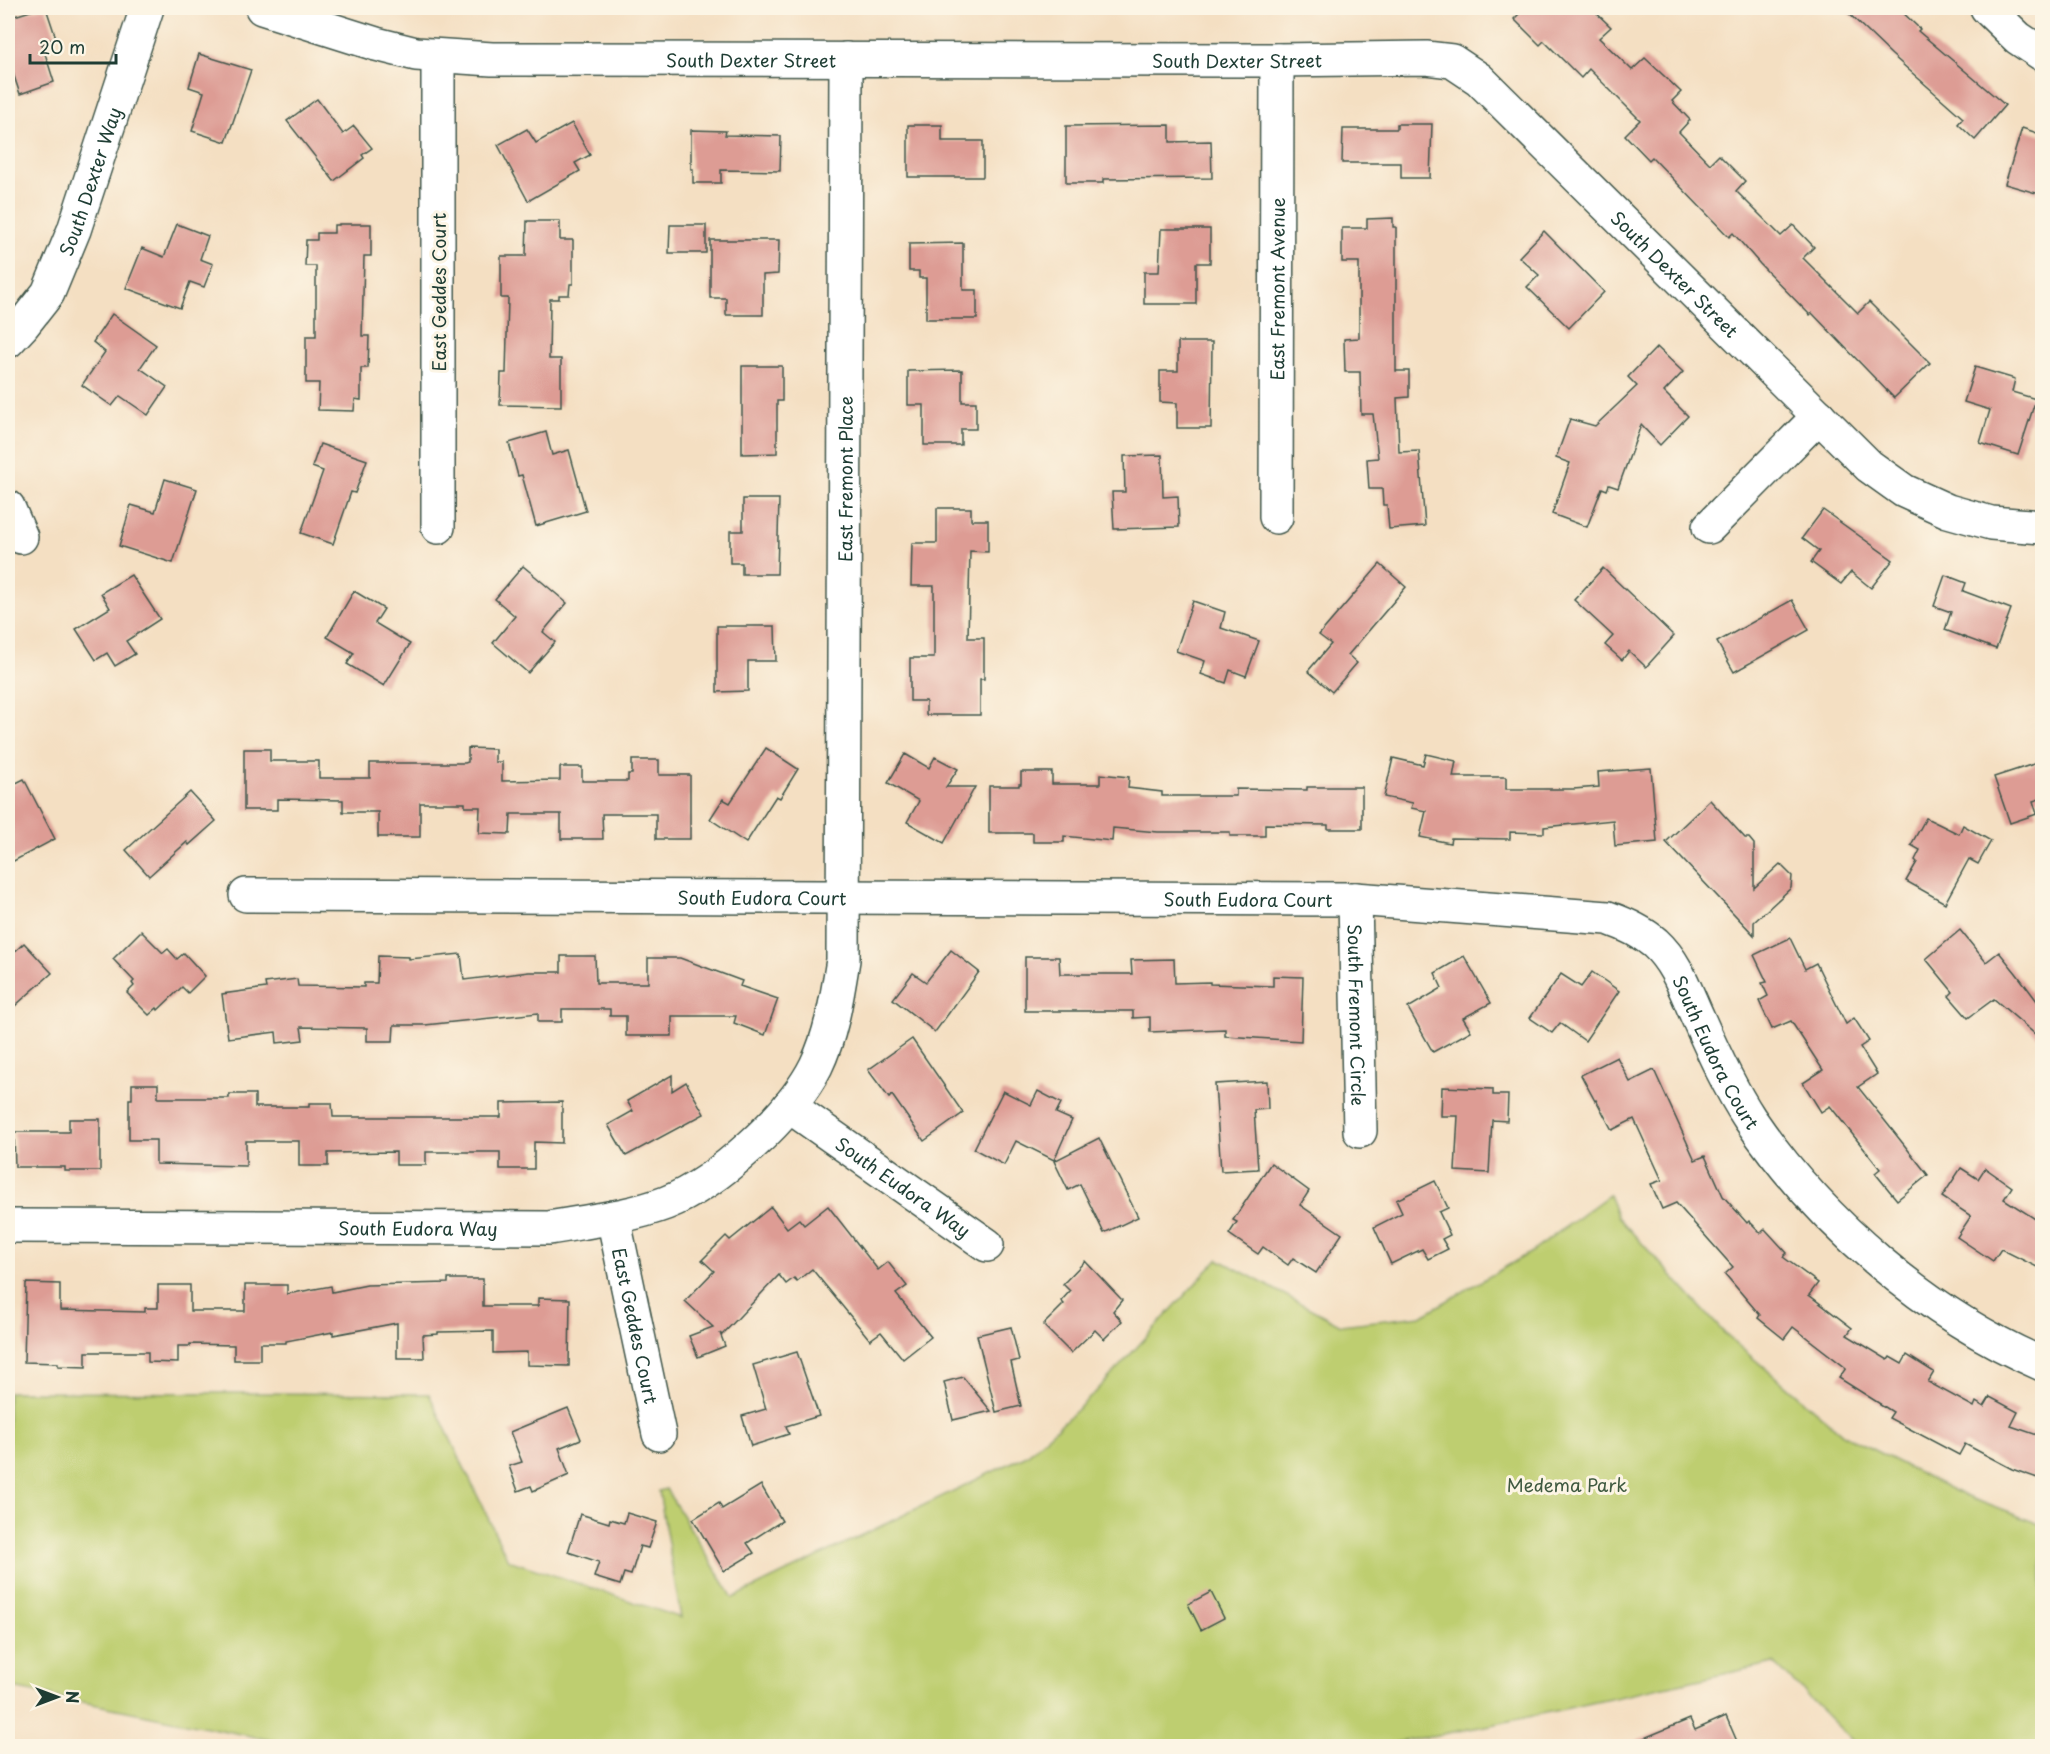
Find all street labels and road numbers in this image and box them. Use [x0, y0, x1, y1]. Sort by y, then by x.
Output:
street label: South Dexter Street [666, 46, 836, 73]
street label: South Dexter Street [1152, 46, 1322, 74]
street label: South Dexter Way [51, 103, 127, 260]
street label: East Fremont Avenue [1263, 197, 1290, 381]
street label: South Dexter Street [1605, 204, 1745, 343]
street label: East Geddes Court [425, 213, 452, 371]
street label: East Fremont Place [831, 396, 858, 562]
street label: South Eudora Court [677, 883, 846, 911]
street label: South Eudora Court [1163, 885, 1332, 912]
street label: South Fremont Circle [1342, 924, 1373, 1106]
street label: South Eudora Court [1667, 970, 1766, 1134]
street label: South Eudora Way [831, 1130, 977, 1243]
street label: South Eudora Way [338, 1214, 498, 1241]
street label: East Geddes Court [606, 1245, 666, 1406]

